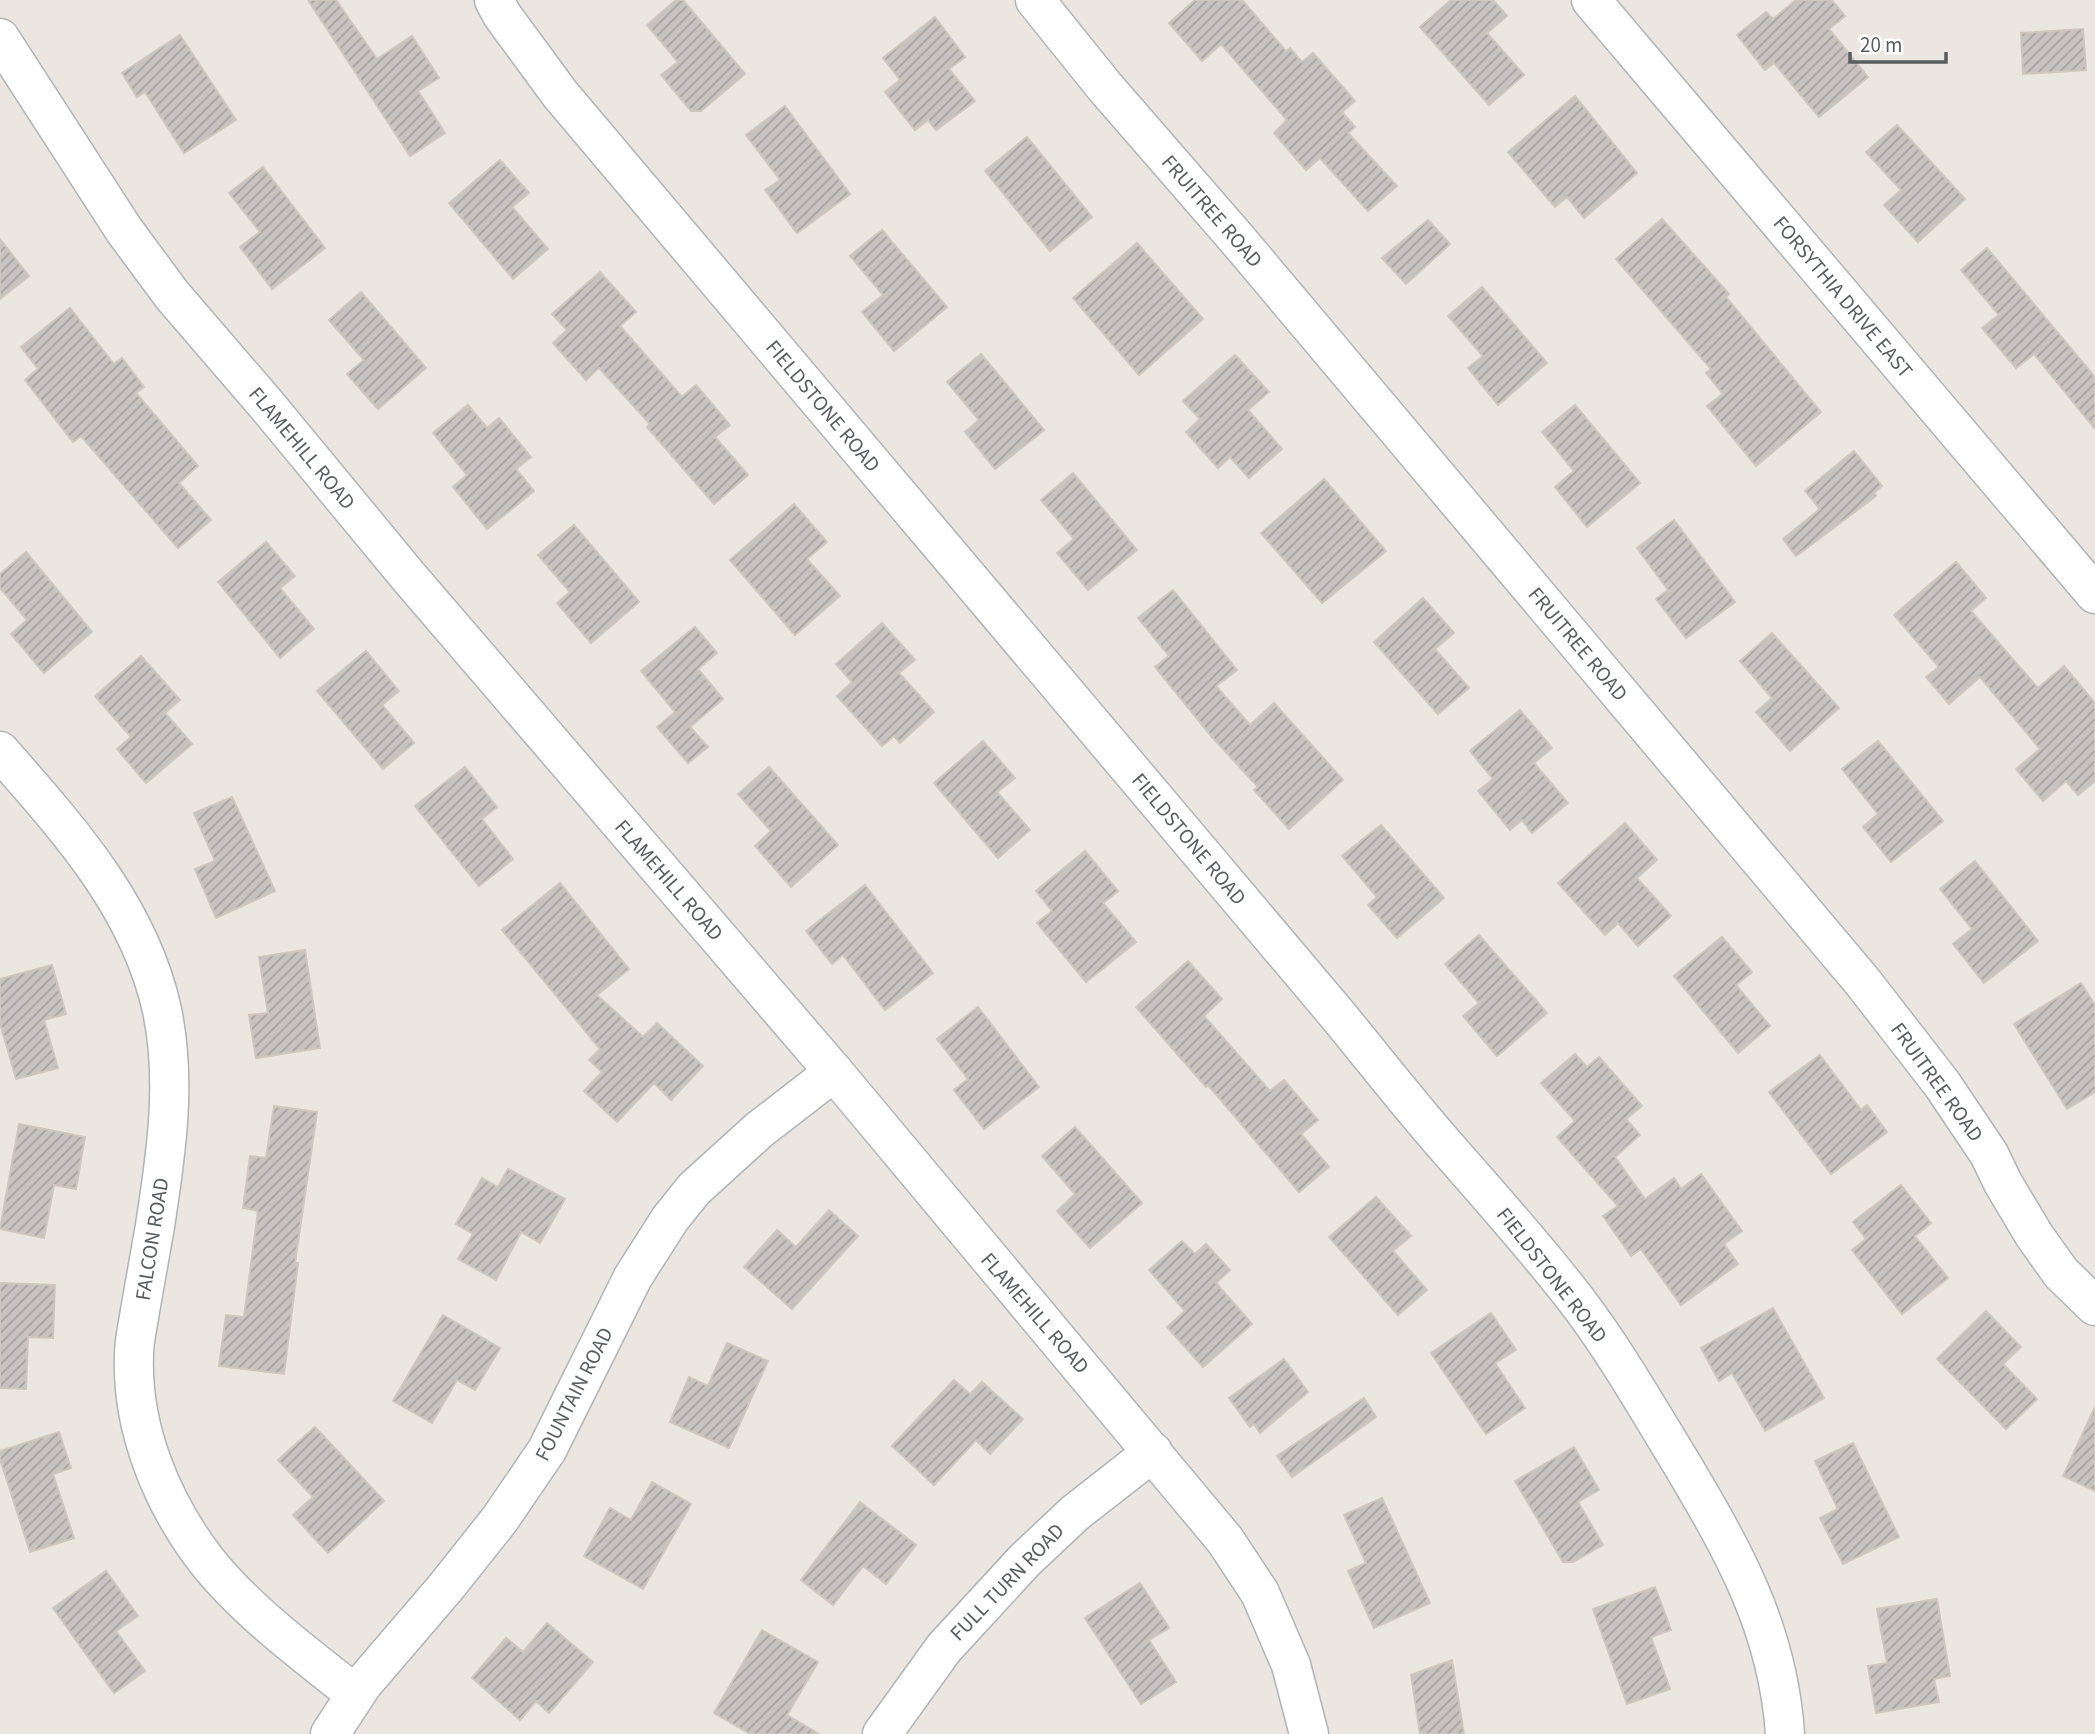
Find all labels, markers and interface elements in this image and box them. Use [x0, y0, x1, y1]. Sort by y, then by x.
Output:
scale bar [1850, 21, 1946, 65]
text: 20 m [1860, 30, 1902, 60]
street label: FRUITREE ROAD [1154, 148, 1270, 274]
street label: FORSYTHIA DRIVE EAST [1766, 209, 1920, 385]
street label: FIELDSTONE ROAD [759, 333, 887, 479]
street label: FLAMEHILL ROAD [242, 380, 362, 516]
street label: FRUITREE ROAD [1521, 580, 1635, 708]
street label: FIELDSTONE ROAD [1125, 766, 1253, 912]
street label: FLAMEHILL ROAD [608, 813, 730, 947]
street label: FRUITREE ROAD [1883, 1016, 1991, 1148]
street label: FALCON ROAD [128, 1176, 176, 1302]
street label: FIELDSTONE ROAD [1490, 1201, 1614, 1349]
street label: FLAMEHILL ROAD [974, 1246, 1096, 1380]
street label: FOUNTAIN ROAD [527, 1322, 621, 1466]
street label: FULL TURN ROAD [943, 1517, 1071, 1647]

